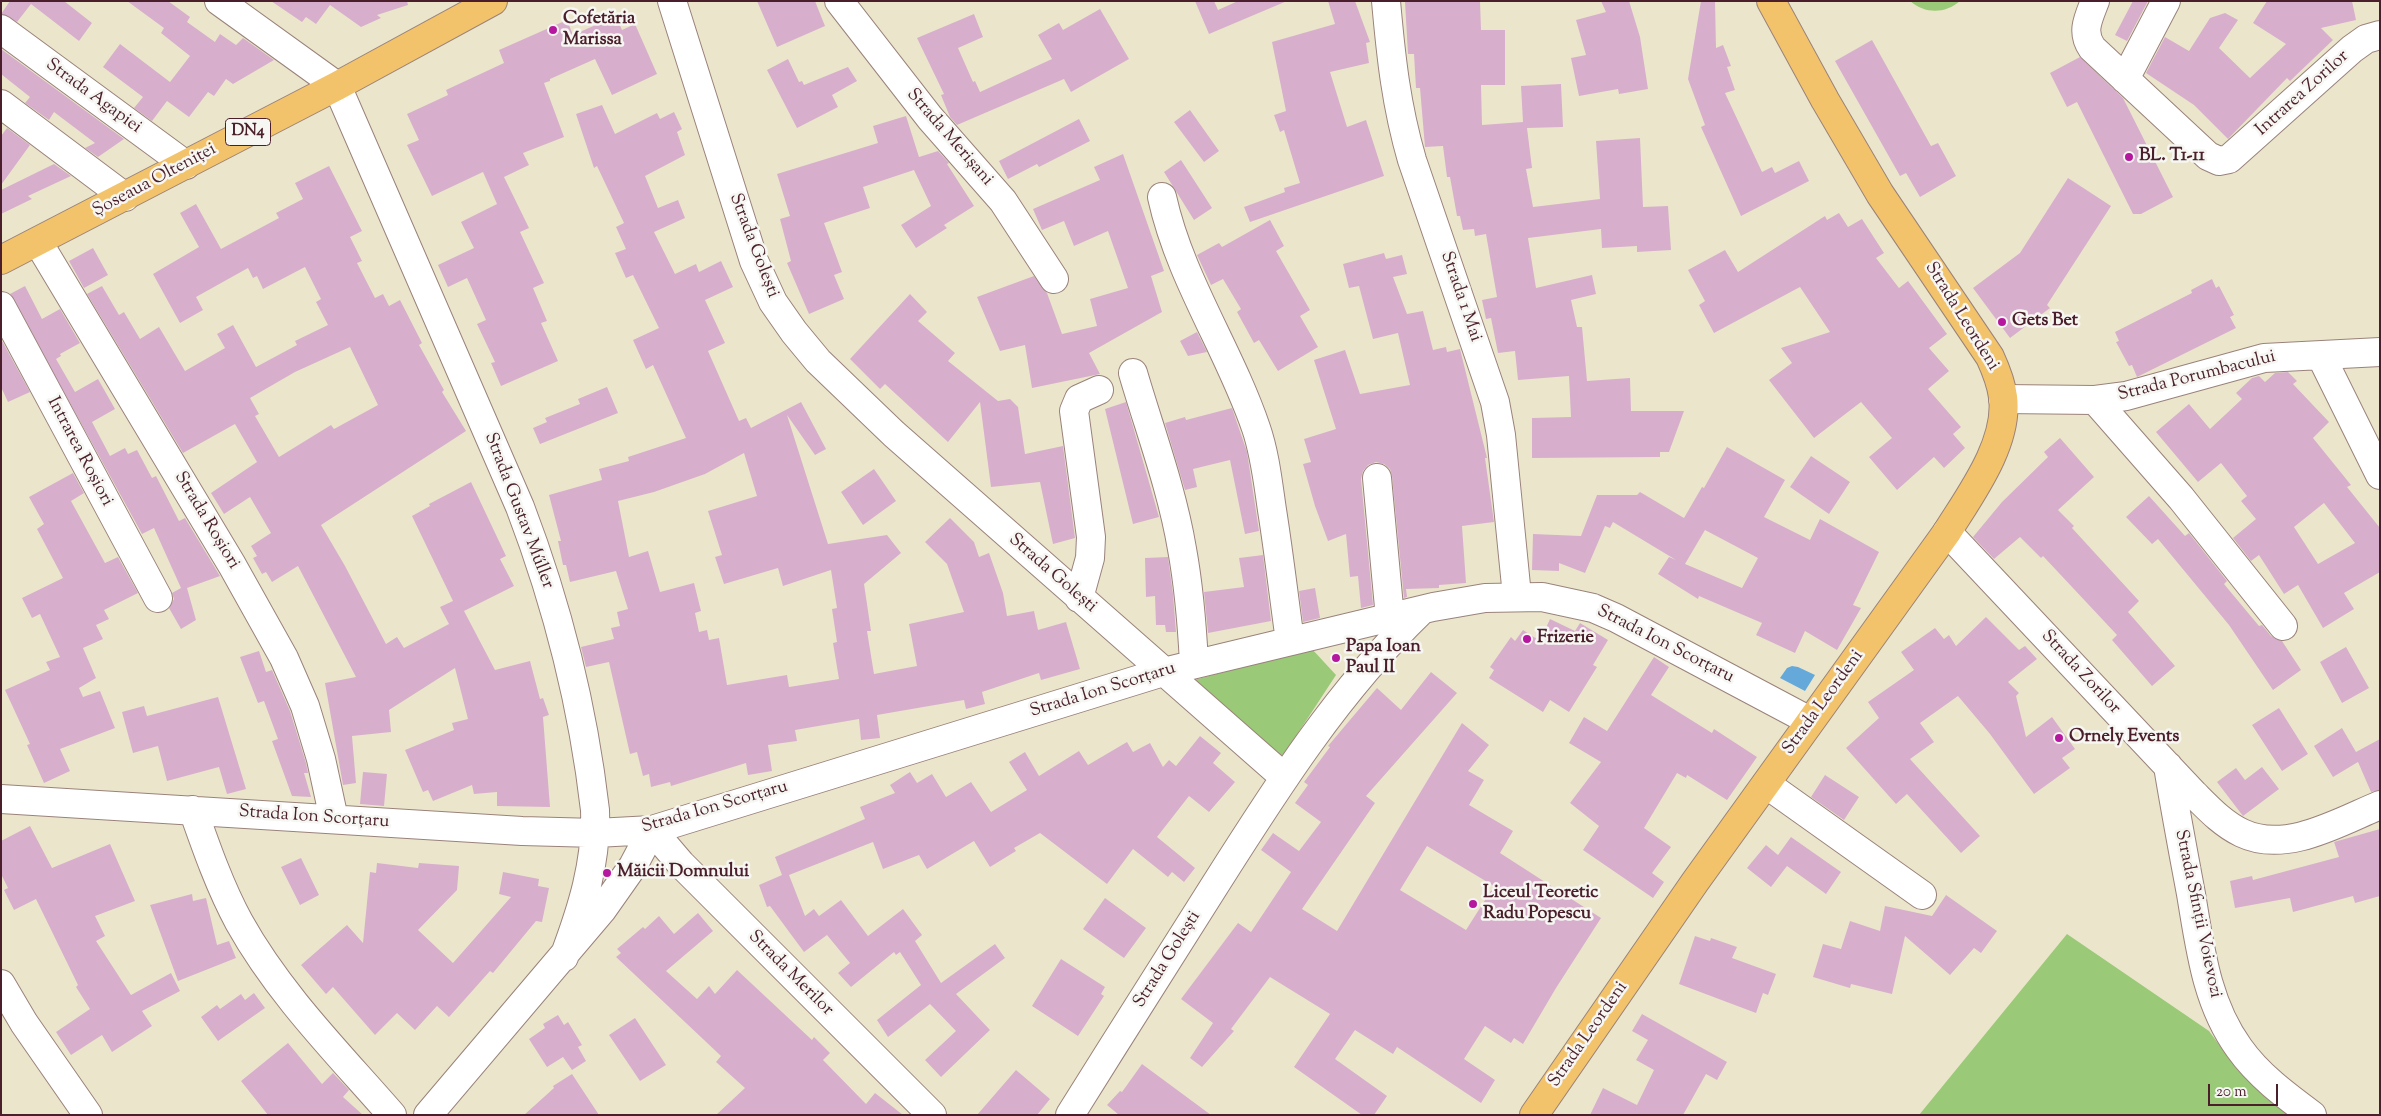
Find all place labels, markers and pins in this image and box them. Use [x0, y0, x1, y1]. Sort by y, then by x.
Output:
place label: Cofetăria Marissa [563, 9, 635, 52]
marker: Cofetăria Marissa [547, 24, 559, 36]
place label: BL. T1-11 [2139, 146, 2205, 168]
marker: BL. T1-11 [2123, 151, 2135, 163]
place label: Gets Bet [2012, 311, 2078, 333]
marker: Gets Bet [1996, 316, 2008, 328]
place label: Frizerie [1537, 628, 1594, 650]
marker: Frizerie [1521, 633, 1533, 645]
place label: Papa Ioan Paul II [1346, 637, 1421, 680]
marker: Papa Ioan Paul II [1330, 652, 1342, 664]
place label: Ornely Events [2069, 727, 2179, 749]
marker: Ornely Events [2053, 732, 2065, 744]
place label: Măicii Domnului [617, 862, 749, 884]
marker: Măicii Domnului [601, 867, 613, 879]
place label: Liceul Teoretic Radu Popescu [1483, 883, 1598, 926]
marker: Liceul Teoretic Radu Popescu [1467, 898, 1479, 910]

